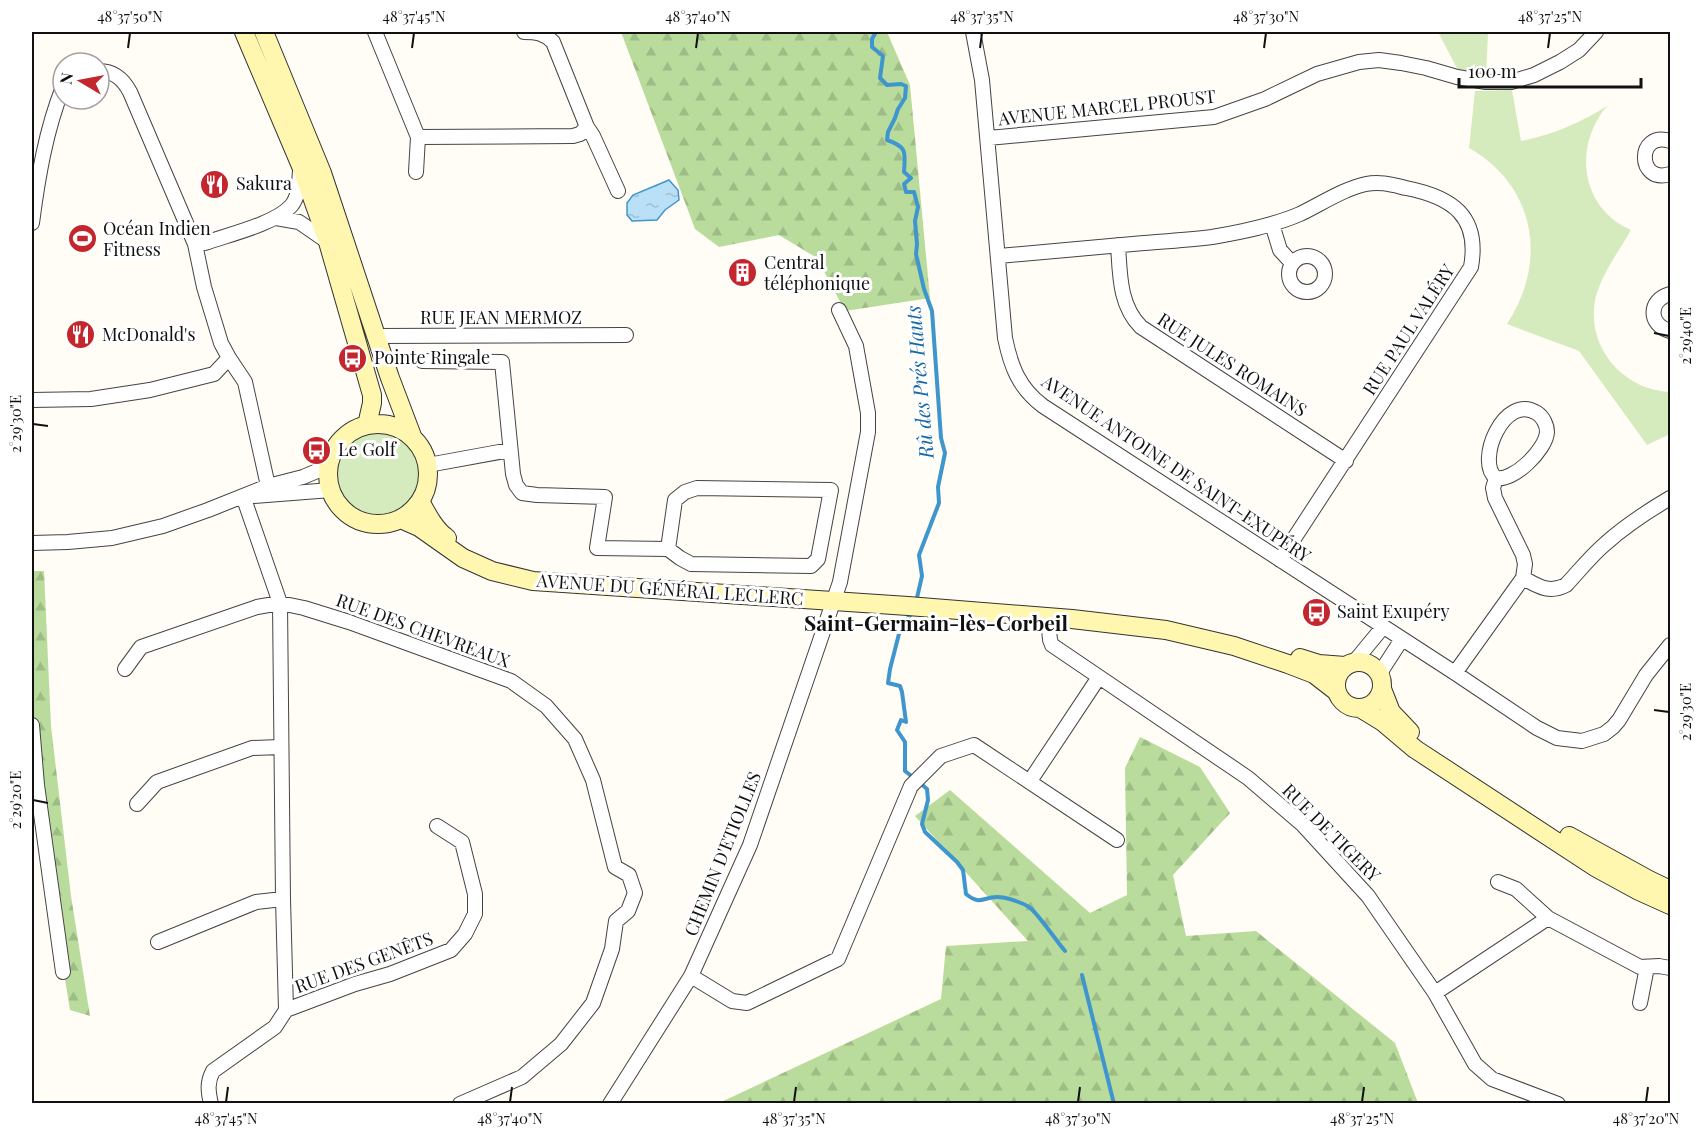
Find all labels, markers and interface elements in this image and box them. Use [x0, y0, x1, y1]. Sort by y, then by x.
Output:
text: 48°37'50"N [97, 6, 163, 26]
text: 48°37'45"N [382, 6, 446, 26]
text: 48°37'40"N [665, 6, 731, 26]
text: 48°37'35"N [950, 6, 1014, 26]
text: 48°37'30"N [1233, 6, 1299, 26]
text: 48°37'25"N [1518, 6, 1582, 26]
north arrow [51, 51, 111, 111]
scale bar [1459, 51, 1640, 89]
text: 100 m [1468, 59, 1517, 83]
text: N [54, 70, 77, 86]
street label: AVENUE MARCEL PROUST [996, 84, 1217, 130]
restaurant icon: Sakura [199, 168, 231, 200]
place label: Sakura [236, 171, 292, 195]
place label: Océan Indien Fitness [103, 216, 211, 261]
sports icon: Océan Indien Fitness [66, 223, 98, 255]
place label: Central téléphonique [764, 250, 870, 295]
building icon: Central téléphonique [727, 257, 759, 289]
street label: RUE PAUL VALÉRY [1357, 259, 1460, 399]
water label: Rû des Prés Hauts [898, 304, 939, 461]
street label: RUE JEAN MERMOZ [420, 305, 582, 329]
street label: RUE JULES ROMAINS [1153, 307, 1312, 421]
text: 2°29'40"E [1675, 307, 1695, 365]
restaurant icon: McDonald's [65, 319, 97, 351]
place label: McDonald's [102, 322, 196, 346]
bus stop icon: Pointe Ringale [337, 342, 369, 374]
place label: Pointe Ringale [374, 345, 490, 369]
street label: AVENUE ANTOINE DE SAINT-EXUPÉRY [1037, 368, 1316, 568]
text: 2°29'30"E [5, 395, 25, 453]
bus stop icon: Le Golf [301, 434, 333, 466]
place label: Le Golf [338, 437, 398, 461]
street label: AVENUE DU GÉNÉRAL LECLERC [535, 568, 804, 610]
street label: RUE DES CHEVREAUX [333, 587, 514, 673]
bus stop icon: Saint Exupéry [1300, 596, 1332, 628]
place label: Saint Exupéry [1337, 599, 1450, 623]
district label: Saint-Germain-lès-Corbeil [804, 608, 1068, 636]
text: 2°29'30"E [1675, 683, 1695, 741]
street label: CHEMIN D'ETIOLLES [678, 768, 766, 939]
text: 2°29'20"E [5, 771, 25, 829]
street label: RUE DE TIGERY [1277, 778, 1386, 887]
street label: RUE DES GENÊTS [291, 926, 436, 998]
text: 48°37'45"N [194, 1108, 258, 1128]
text: 48°37'40"N [477, 1108, 543, 1128]
text: 48°37'35"N [762, 1108, 826, 1128]
text: 48°37'30"N [1045, 1108, 1111, 1128]
text: 48°37'25"N [1330, 1108, 1394, 1128]
text: 48°37'20"N [1613, 1108, 1680, 1128]

